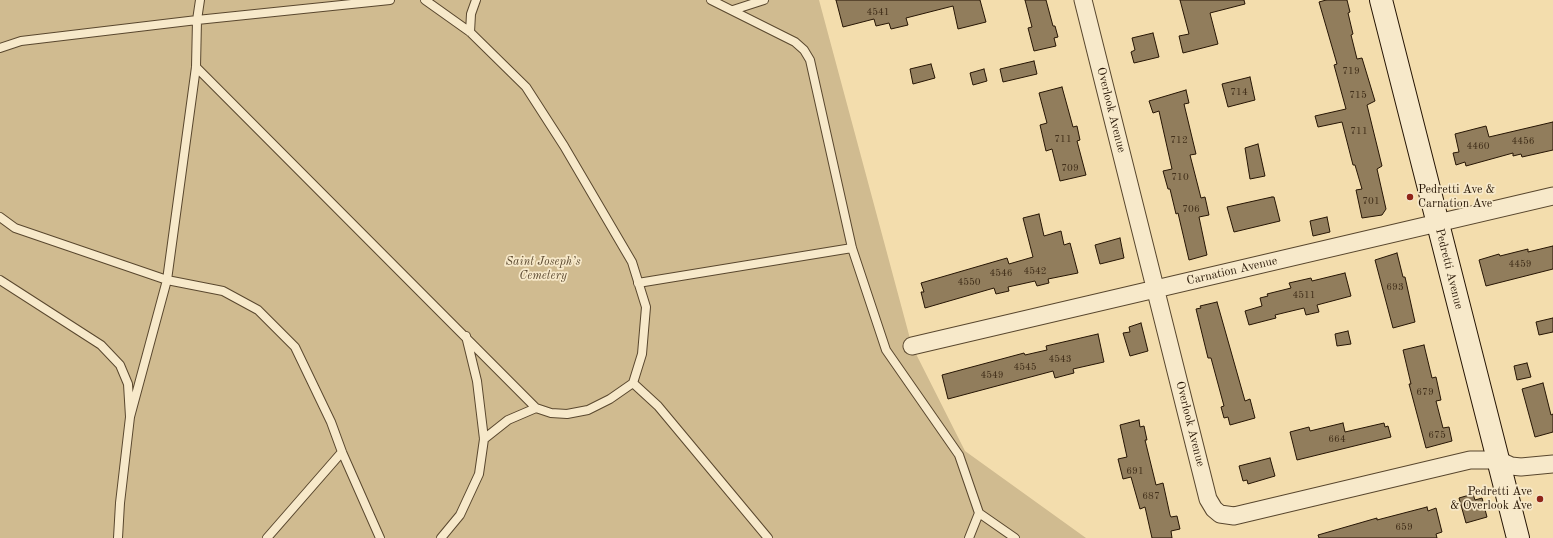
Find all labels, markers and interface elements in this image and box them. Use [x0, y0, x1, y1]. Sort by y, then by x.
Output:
house number: 4541 [866, 6, 890, 18]
house number: 719 [1342, 65, 1360, 77]
street label: Overlook Avenue [1093, 66, 1129, 154]
house number: 714 [1230, 86, 1248, 98]
house number: 715 [1349, 89, 1367, 101]
house number: 711 [1350, 125, 1368, 137]
house number: 711 [1054, 133, 1072, 145]
house number: 712 [1170, 134, 1188, 146]
house number: 4456 [1511, 135, 1535, 147]
house number: 4460 [1466, 140, 1490, 152]
house number: 709 [1061, 162, 1079, 174]
house number: 710 [1171, 171, 1189, 183]
place label: Pedretti Ave & Carnation Ave [1418, 183, 1495, 211]
marker: Pedretti Ave & Carnation Ave [1405, 192, 1415, 202]
house number: 701 [1362, 195, 1380, 207]
house number: 706 [1182, 203, 1200, 215]
street label: Pedretti Avenue [1432, 227, 1466, 311]
street label: Carnation Avenue [1185, 254, 1279, 288]
park label: Saint Joseph’s Cemetery [506, 255, 580, 283]
house number: 4459 [1508, 258, 1532, 270]
house number: 4542 [1023, 265, 1047, 277]
house number: 4546 [989, 267, 1013, 279]
house number: 4550 [957, 276, 981, 288]
house number: 693 [1386, 281, 1404, 293]
house number: 4511 [1292, 289, 1316, 301]
house number: 4543 [1048, 353, 1072, 365]
house number: 4545 [1013, 361, 1037, 373]
house number: 4549 [980, 369, 1004, 381]
street label: Overlook Avenue [1172, 380, 1208, 468]
house number: 679 [1416, 386, 1434, 398]
house number: 675 [1428, 429, 1446, 441]
house number: 664 [1328, 433, 1346, 445]
house number: 691 [1126, 465, 1144, 477]
place label: Pedretti Ave & Overlook Ave [1450, 485, 1532, 513]
house number: 687 [1142, 490, 1160, 502]
marker: Pedretti Ave & Overlook Ave [1535, 494, 1545, 504]
house number: 659 [1395, 521, 1413, 533]

